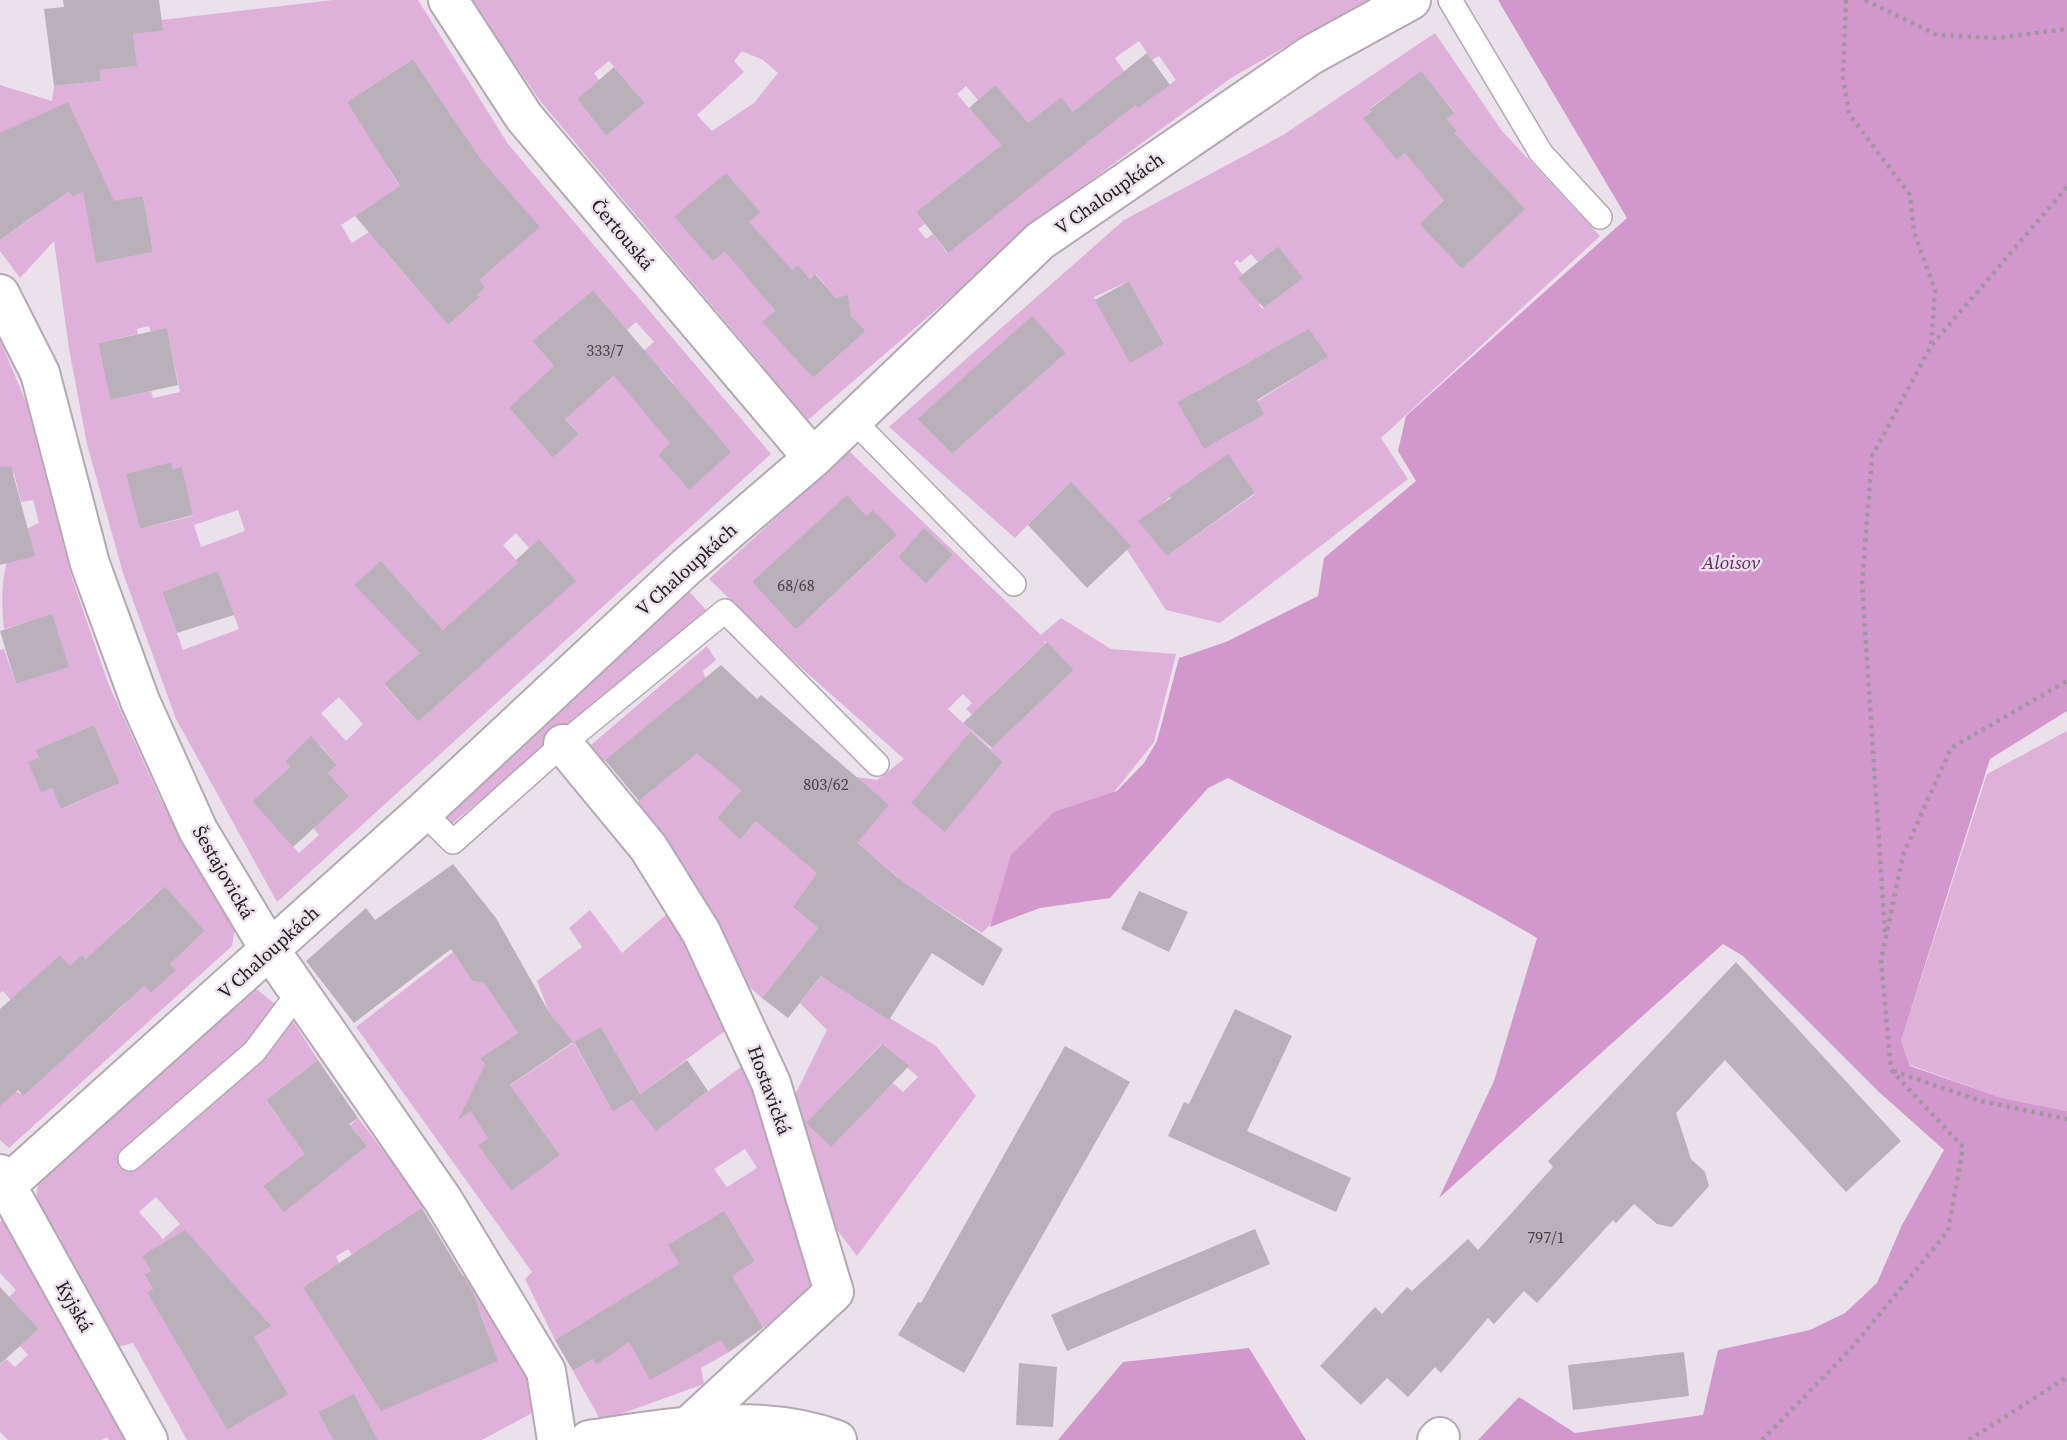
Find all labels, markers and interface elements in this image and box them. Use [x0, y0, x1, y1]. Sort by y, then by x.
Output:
street label: V Chaloupkách [1049, 146, 1169, 240]
street label: Čertouská [585, 193, 661, 275]
house number: 333/7 [586, 339, 624, 361]
street label: V Chaloupkách [630, 517, 742, 621]
park label: Aloisov [1701, 549, 1761, 575]
house number: 68/68 [777, 574, 815, 596]
house number: 803/62 [803, 773, 849, 795]
street label: Šestajovická [187, 821, 261, 924]
street label: V Chaloupkách [212, 900, 324, 1004]
street label: Hostavická [742, 1042, 798, 1139]
house number: 797/1 [1527, 1226, 1565, 1248]
street label: Kyjská [50, 1276, 100, 1337]

